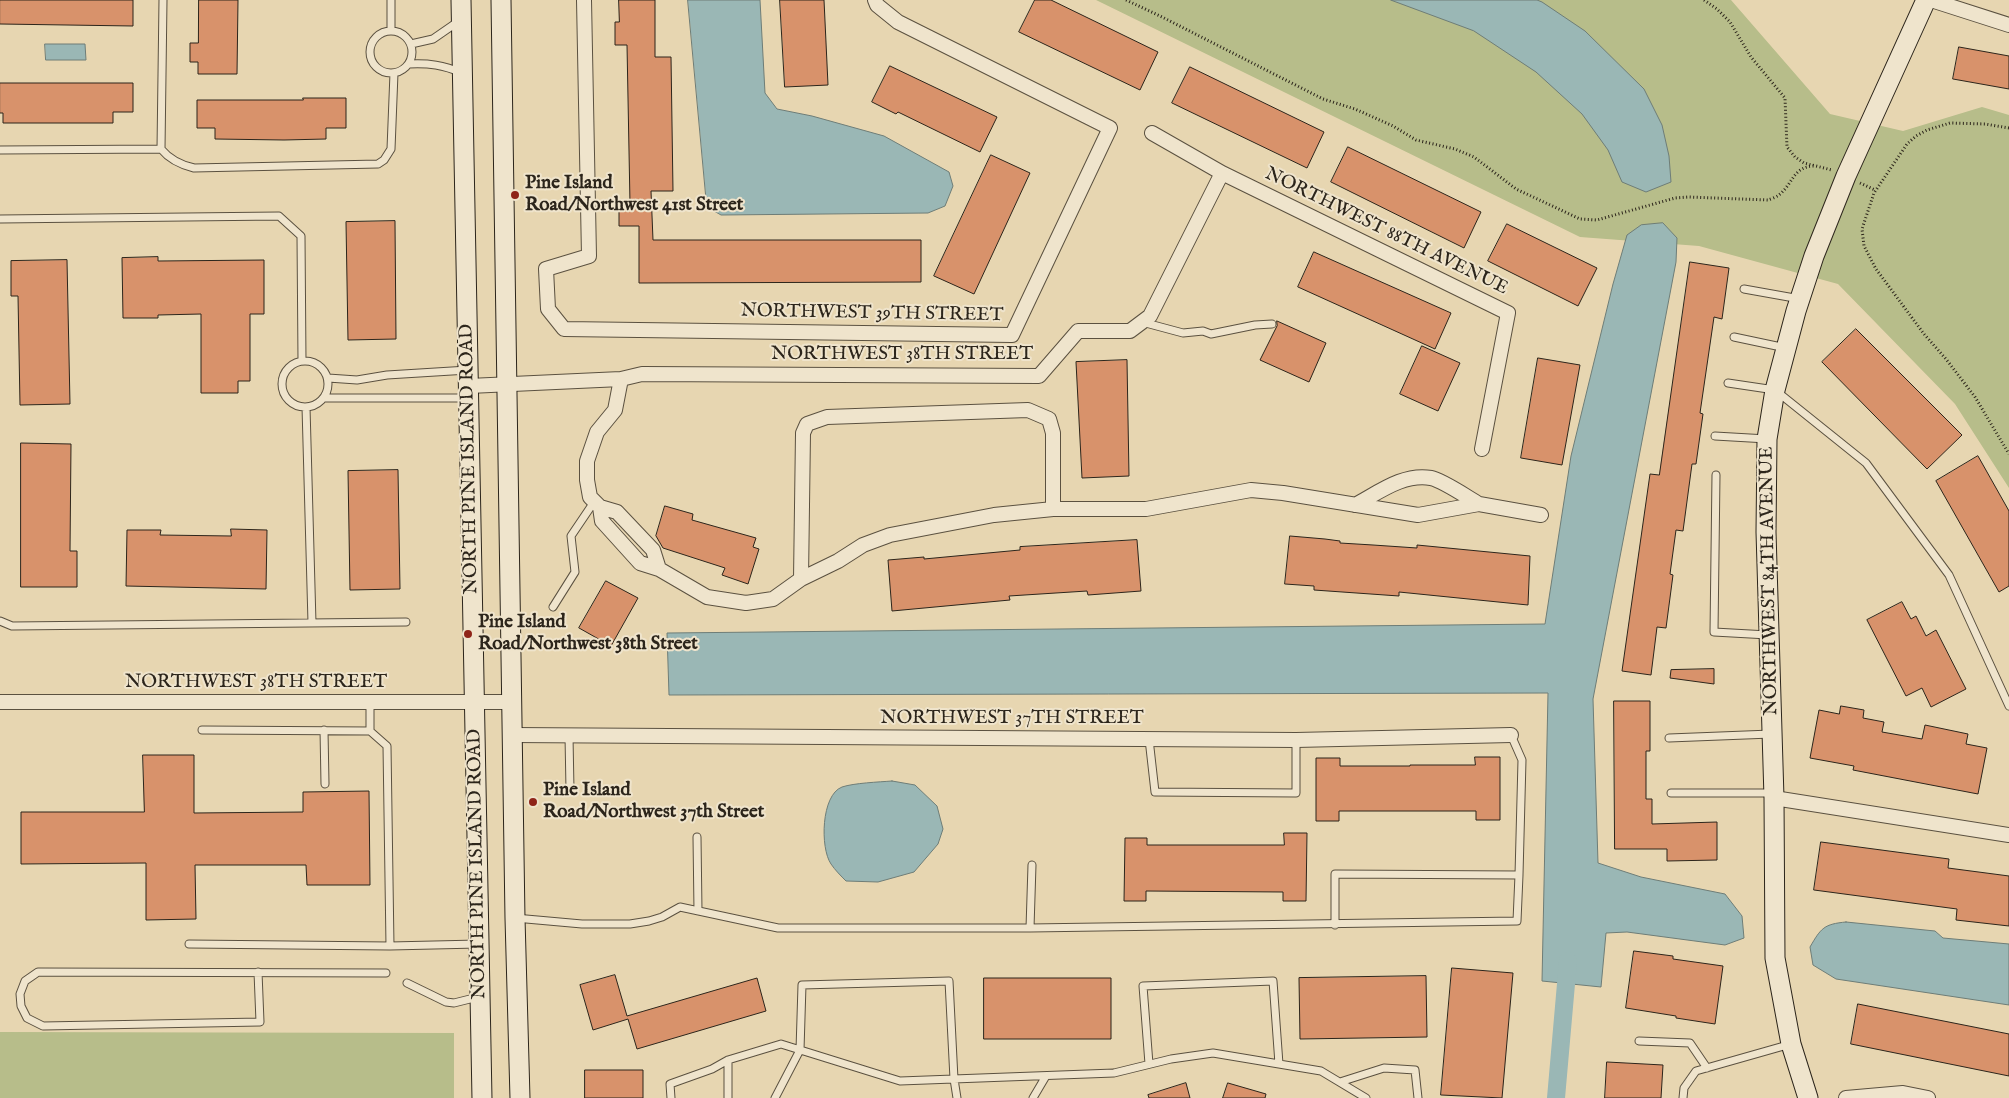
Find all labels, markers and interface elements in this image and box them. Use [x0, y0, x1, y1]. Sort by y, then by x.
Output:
street label: NORTHWEST 88TH AVENUE [1261, 163, 1511, 301]
place label: Pine Island Road/Northwest 41st Street [525, 173, 743, 217]
marker: Pine Island Road/Northwest 41st Street [509, 189, 521, 201]
street label: NORTHWEST 39TH STREET [740, 300, 1004, 328]
street label: NORTH PINE ISLAND ROAD [456, 324, 484, 594]
street label: NORTHWEST 38TH STREET [771, 344, 1033, 366]
street label: NORTHWEST 84TH AVENUE [1756, 446, 1784, 716]
place label: Pine Island Road/Northwest 38th Street [478, 612, 698, 656]
marker: Pine Island Road/Northwest 38th Street [462, 628, 474, 640]
street label: NORTHWEST 38TH STREET [125, 672, 387, 694]
street label: NORTHWEST 37TH STREET [880, 708, 1144, 730]
street label: NORTH PINE ISLAND ROAD [464, 729, 492, 999]
place label: Pine Island Road/Northwest 37th Street [543, 780, 764, 824]
marker: Pine Island Road/Northwest 37th Street [527, 796, 539, 808]

